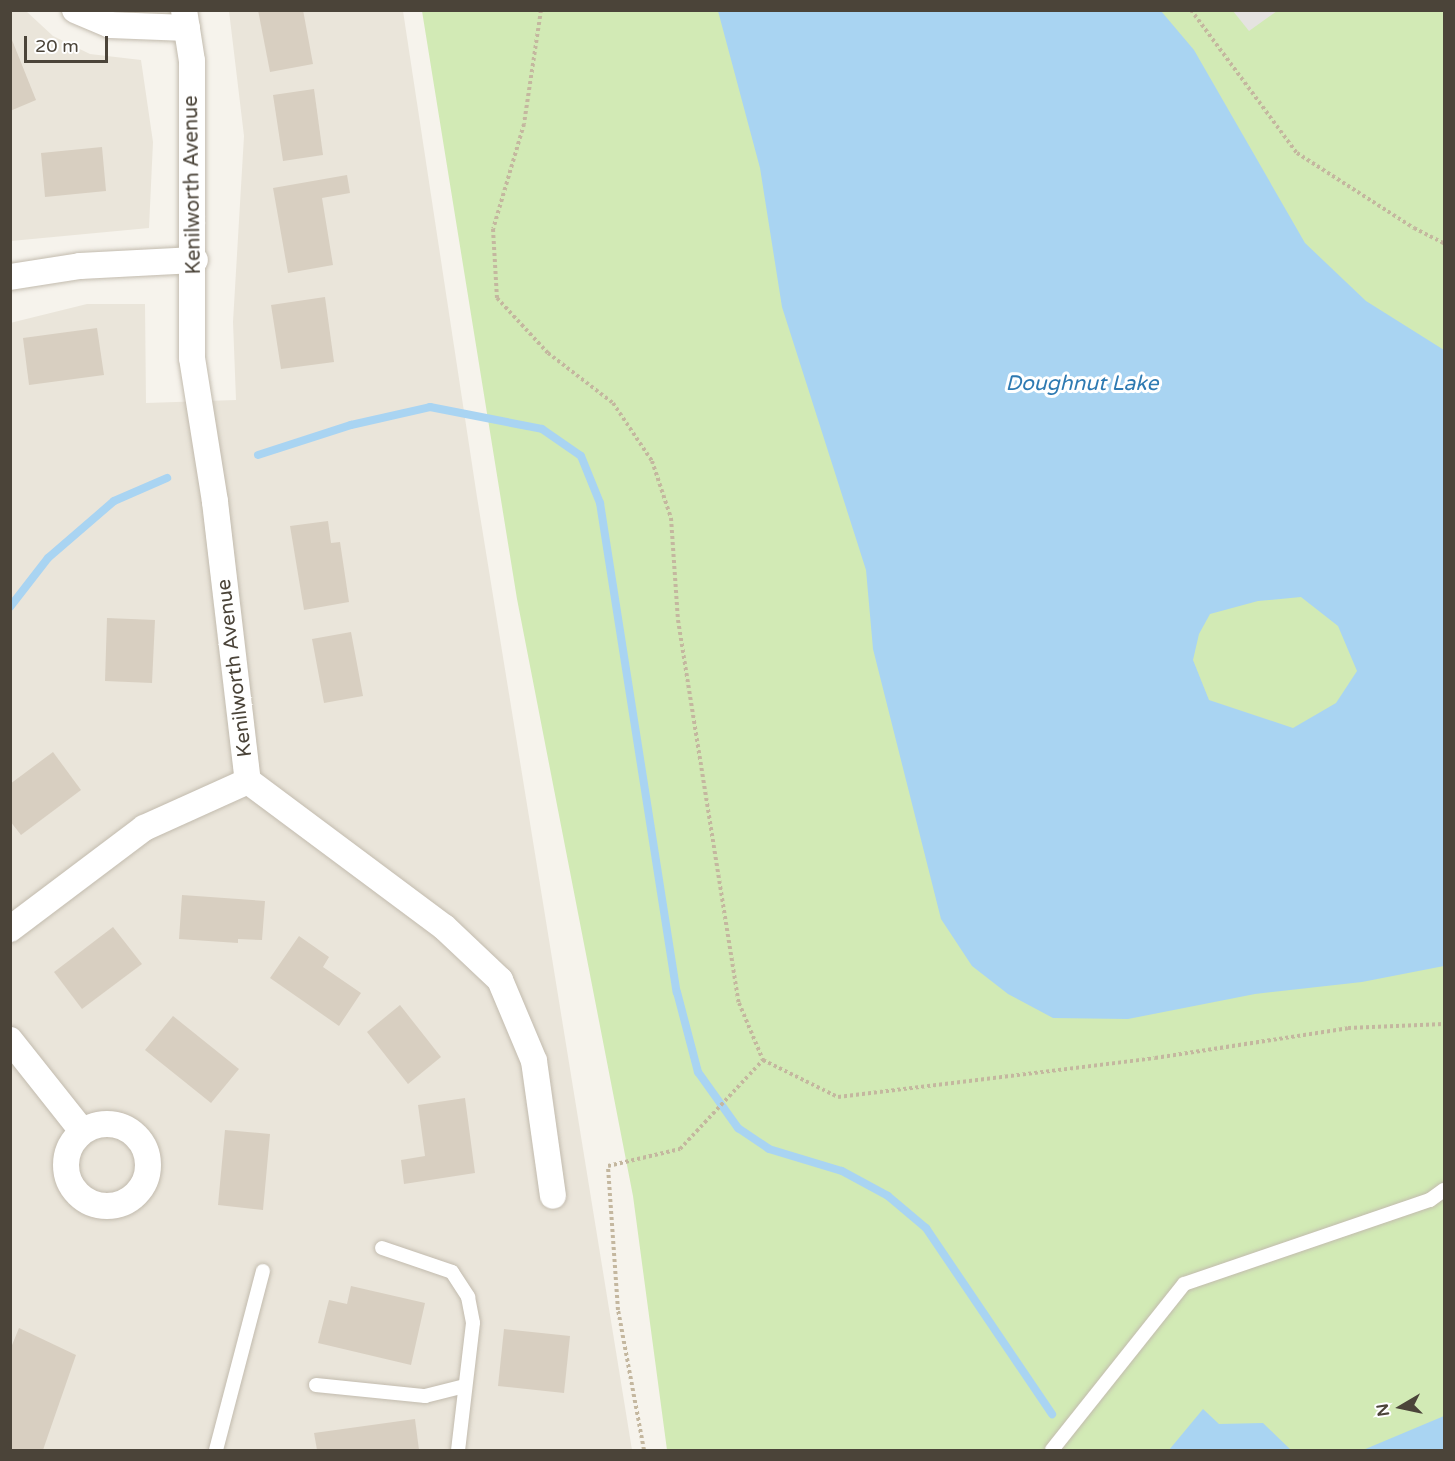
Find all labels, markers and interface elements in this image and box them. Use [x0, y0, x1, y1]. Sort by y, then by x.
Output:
scale bar [27, 24, 111, 62]
text: 20 m [35, 35, 79, 57]
street label: Kenilworth Avenue [179, 95, 207, 275]
water label: Doughnut Lake [1006, 371, 1158, 397]
street label: Kenilworth Avenue [212, 578, 258, 758]
north arrow [1371, 1377, 1431, 1437]
text: N [1372, 1402, 1394, 1418]

